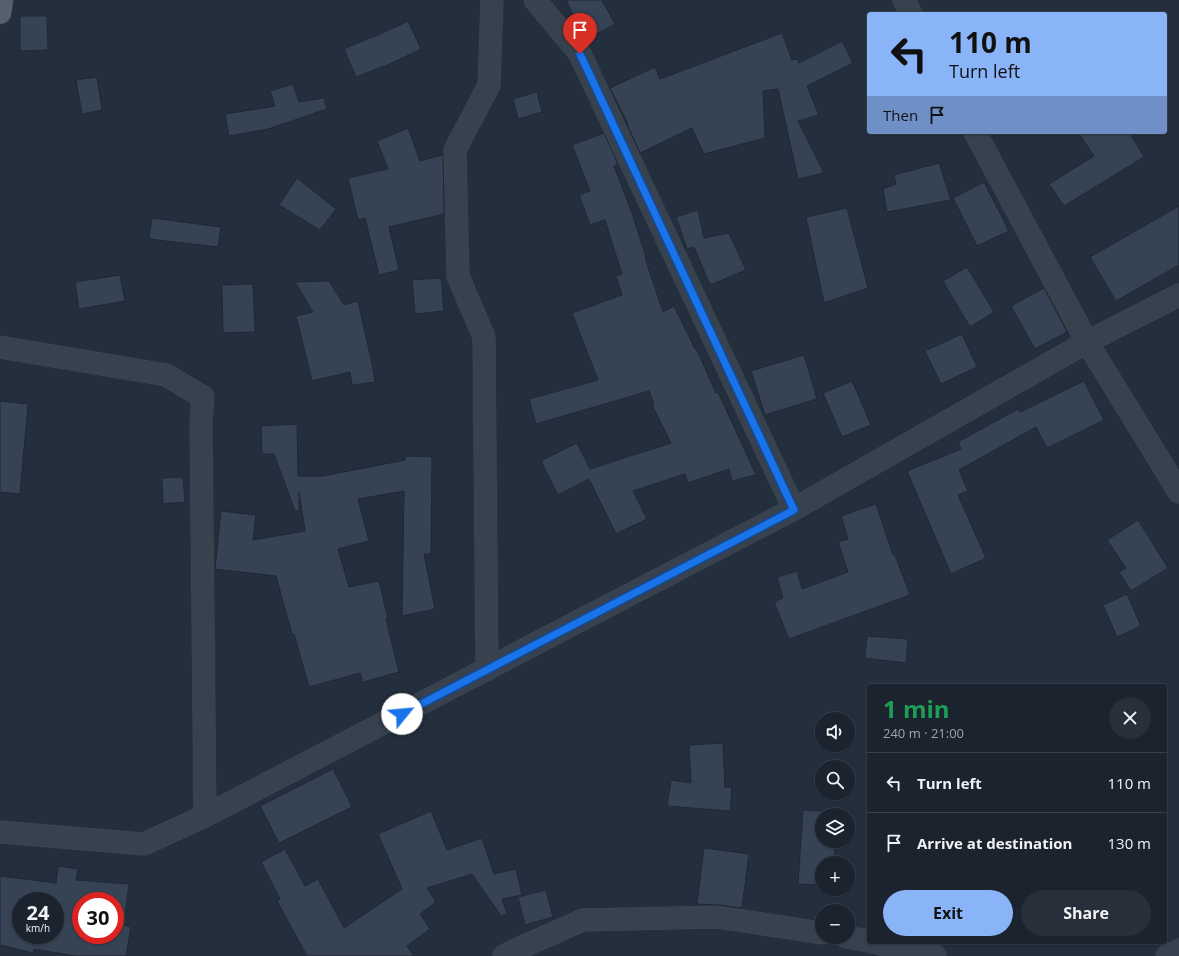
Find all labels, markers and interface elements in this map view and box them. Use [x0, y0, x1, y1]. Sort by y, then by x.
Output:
pin [563, 13, 597, 54]
icon: arrive [569, 19, 591, 41]
text: 110 m [949, 23, 1032, 61]
icon: left [883, 28, 935, 80]
text: Turn left [949, 59, 1020, 83]
icon: arrive [926, 104, 948, 126]
text: Then [883, 105, 918, 125]
text: 1 min [883, 692, 950, 725]
position arrow [381, 693, 423, 735]
button: close [1109, 697, 1151, 739]
map controls [815, 712, 855, 944]
button: sound [815, 712, 855, 752]
text: 240 m · 21:00 [883, 724, 964, 742]
button: search [815, 760, 855, 800]
icon: left [883, 772, 905, 794]
text: Turn left [917, 773, 982, 793]
text: 110 m [1107, 773, 1151, 793]
button: layers [815, 808, 855, 848]
icon: arrive [883, 832, 905, 854]
text: Arrive at destination [917, 833, 1072, 853]
text: 130 m [1107, 833, 1151, 853]
button: + [815, 856, 855, 896]
button: Exit [883, 890, 1013, 936]
button: Share [1021, 890, 1151, 936]
speed limit sign: 30 [72, 892, 124, 944]
text: 24 [27, 899, 49, 926]
button: − [815, 904, 855, 944]
text: km/h [26, 921, 50, 935]

